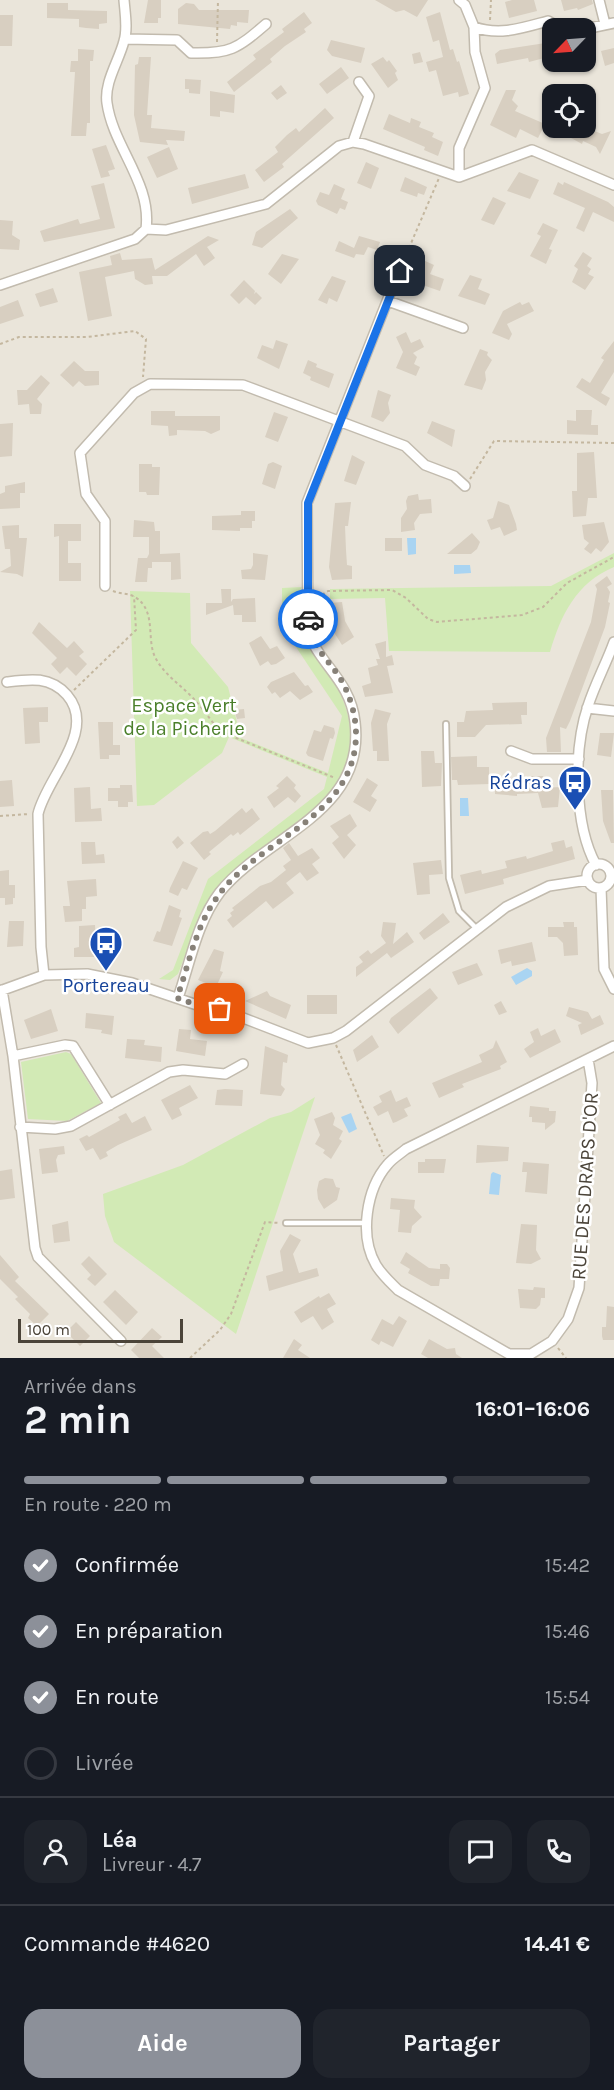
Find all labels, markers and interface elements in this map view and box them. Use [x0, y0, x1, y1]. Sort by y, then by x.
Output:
north arrow [542, 18, 596, 72]
map controls [542, 18, 596, 138]
button: locate [542, 84, 596, 138]
pin [374, 245, 425, 296]
icon: home [383, 254, 416, 287]
courier [278, 589, 338, 649]
icon: car [292, 603, 325, 636]
park label: Espace Vert de la Picherie [123, 694, 245, 740]
bus stop icon: Rédras [557, 764, 593, 811]
place label: Rédras [489, 771, 552, 794]
bus stop icon: Portereau [88, 925, 124, 972]
place label: Portereau [62, 974, 150, 997]
pin [194, 983, 245, 1034]
icon: bag [203, 992, 236, 1025]
street label: RUE DES DRAPS D'OR [567, 1091, 603, 1281]
scale bar [18, 1316, 183, 1344]
text: 100 m [27, 1320, 70, 1339]
text: Arrivée dans [24, 1375, 137, 1398]
text: 16:01–16:06 [475, 1396, 590, 1422]
text: 2 min [24, 1397, 132, 1443]
text: En route · 220 m [24, 1493, 172, 1516]
icon: check [24, 1549, 57, 1582]
text: Confirmée [75, 1552, 179, 1578]
text: 15:42 [545, 1554, 590, 1577]
icon: check [24, 1615, 57, 1648]
text: En préparation [75, 1618, 223, 1644]
text: 15:46 [545, 1620, 590, 1643]
icon: check [24, 1681, 57, 1714]
text: En route [75, 1684, 159, 1710]
text: 15:54 [545, 1686, 590, 1709]
text: Livrée [75, 1750, 133, 1776]
button: person [24, 1820, 87, 1883]
button: chat [449, 1820, 512, 1883]
button: phone [527, 1820, 590, 1883]
text: Léa [102, 1827, 137, 1853]
text: Livreur · 4.7 [102, 1853, 201, 1876]
text: Commande #4620 [24, 1931, 210, 1957]
text: 14.41 € [524, 1931, 590, 1957]
button: Aide [24, 2009, 301, 2078]
button: Partager [313, 2009, 590, 2078]

